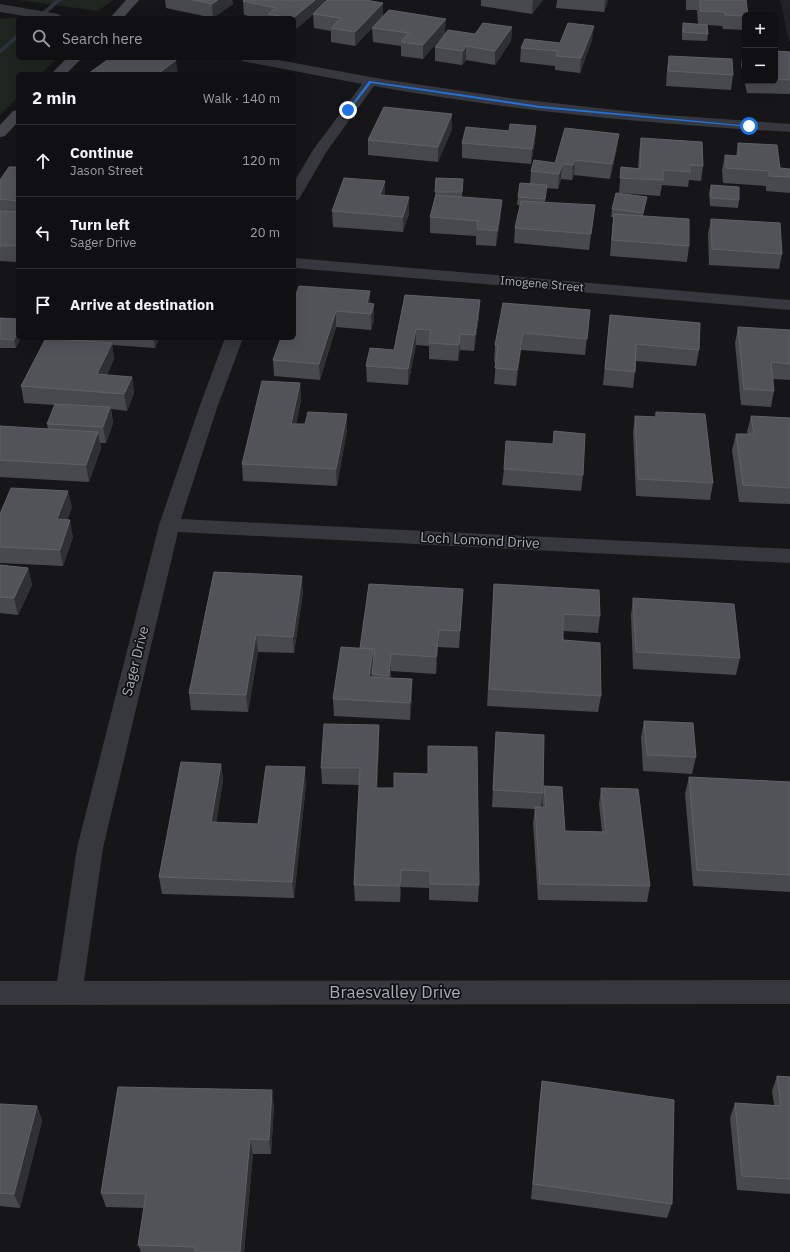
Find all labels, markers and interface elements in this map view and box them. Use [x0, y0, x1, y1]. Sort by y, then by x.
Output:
map controls [742, 12, 778, 84]
button: + [742, 12, 778, 48]
search box [16, 16, 296, 60]
icon: search [30, 27, 52, 49]
text: Search here [62, 29, 142, 48]
button: − [742, 48, 778, 84]
text: 2 min [32, 87, 76, 109]
text: Walk · 140 m [203, 90, 280, 107]
route end [339, 101, 357, 119]
route start [740, 117, 758, 135]
text: Continue [70, 143, 134, 162]
icon: ahead [32, 150, 54, 172]
text: 120 m [242, 152, 280, 169]
text: Jason Street [70, 162, 143, 179]
text: Turn left [70, 215, 130, 234]
icon: left [32, 222, 54, 244]
text: 20 m [250, 224, 280, 241]
text: Sager Drive [70, 234, 136, 251]
street label: Imogene Street [500, 272, 585, 295]
icon: arrive [32, 294, 54, 316]
text: Arrive at destination [70, 295, 214, 314]
street label: Loch Lomond Drive [420, 528, 541, 552]
street label: Sager Drive [118, 624, 152, 698]
street label: Braesvalley Drive [329, 981, 461, 1003]

